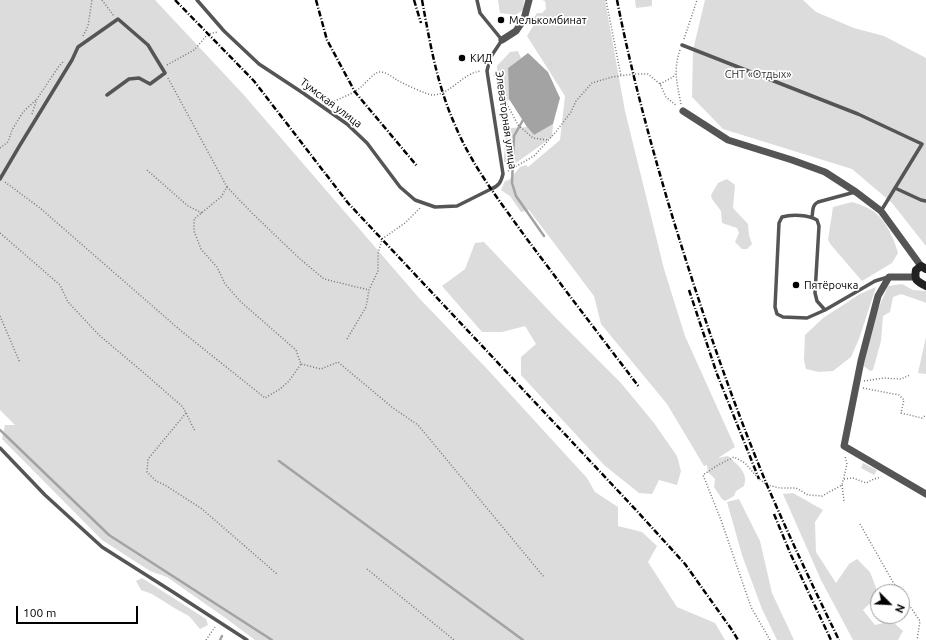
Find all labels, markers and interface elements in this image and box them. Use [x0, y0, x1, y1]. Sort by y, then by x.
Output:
place label: Мелькомбинат [509, 13, 587, 27]
marker: Мелькомбинат [496, 15, 506, 25]
place label: КИД [470, 51, 492, 65]
marker: КИД [457, 53, 467, 63]
park label: СНТ «Отдых» [725, 67, 791, 81]
street label: Элеваторная улица [493, 70, 519, 170]
street label: Тумская улица [297, 75, 365, 131]
place label: Пятёрочка [804, 278, 858, 292]
marker: Пятёрочка [791, 280, 801, 290]
north arrow [870, 584, 910, 624]
scale bar [18, 598, 140, 624]
text: N [893, 602, 907, 615]
text: 100 m [23, 606, 56, 619]

